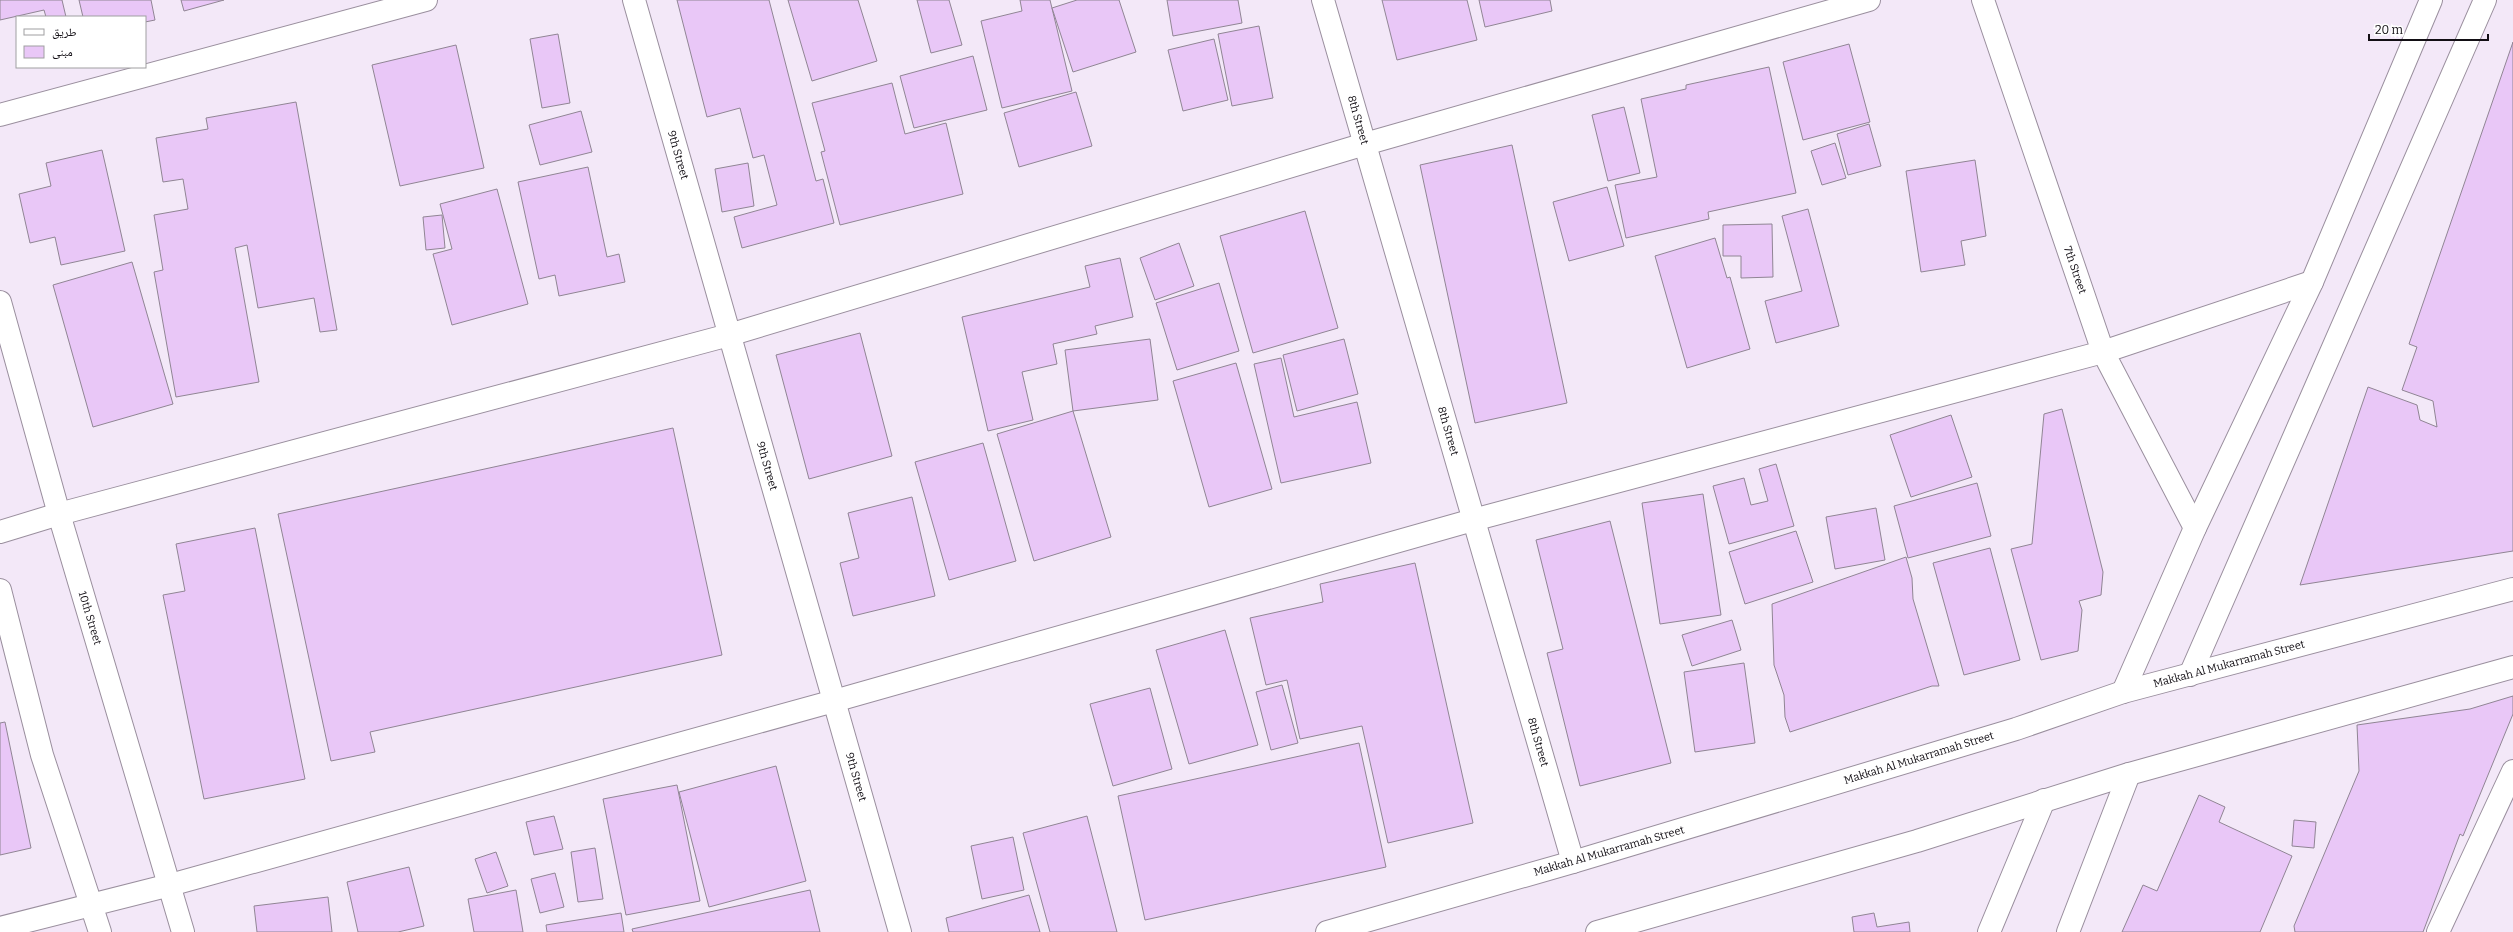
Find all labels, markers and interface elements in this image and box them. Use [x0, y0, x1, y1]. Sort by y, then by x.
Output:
legend [16, 16, 146, 68]
scale bar [2369, 16, 2488, 42]
text: 20 m [2375, 23, 2404, 37]
text: طريق [52, 25, 77, 39]
text: مبنى [52, 45, 73, 59]
street label: 8th Street [1345, 94, 1371, 146]
street label: 9th Street [665, 129, 691, 181]
street label: 7th Street [2061, 244, 2089, 296]
street label: 8th Street [1435, 405, 1461, 457]
street label: 9th Street [754, 440, 780, 492]
street label: 10th Street [76, 590, 104, 646]
street label: Makkah Al Mukarramah Street [2152, 638, 2306, 690]
street label: 8th Street [1525, 716, 1551, 768]
street label: Makkah Al Mukarramah Street [1842, 729, 1996, 787]
street label: 9th Street [843, 751, 869, 803]
street label: Makkah Al Mukarramah Street [1532, 823, 1686, 879]

